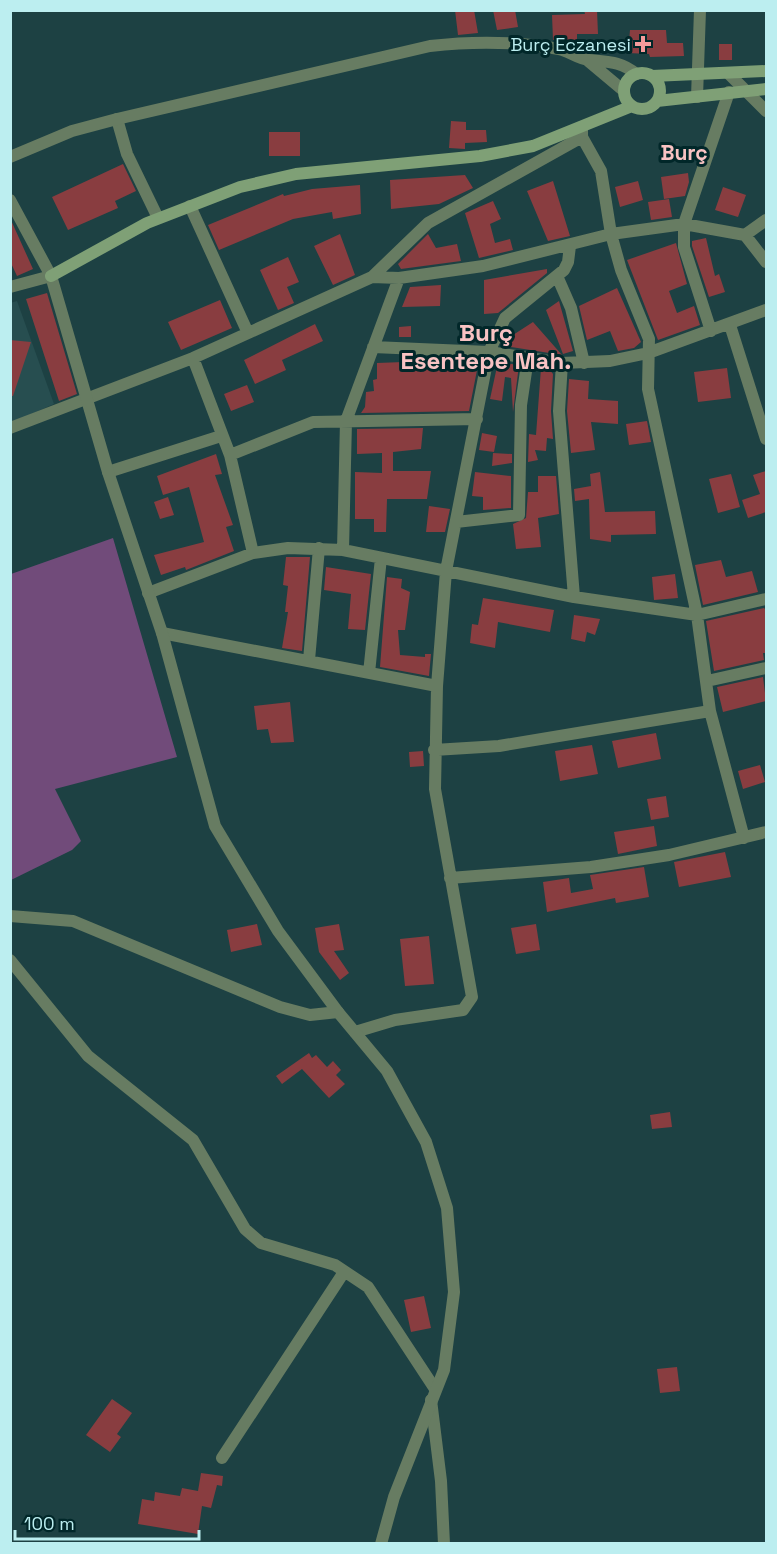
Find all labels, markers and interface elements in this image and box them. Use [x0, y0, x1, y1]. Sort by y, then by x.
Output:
place label: Burç Eczanesi [510, 33, 631, 56]
marker: Burç Eczanesi [636, 37, 650, 51]
district label: Burç [660, 139, 708, 166]
district label: Burç Esentepe Mah. [401, 317, 571, 376]
scale bar [15, 1503, 200, 1541]
text: 100 m [24, 1512, 75, 1535]

